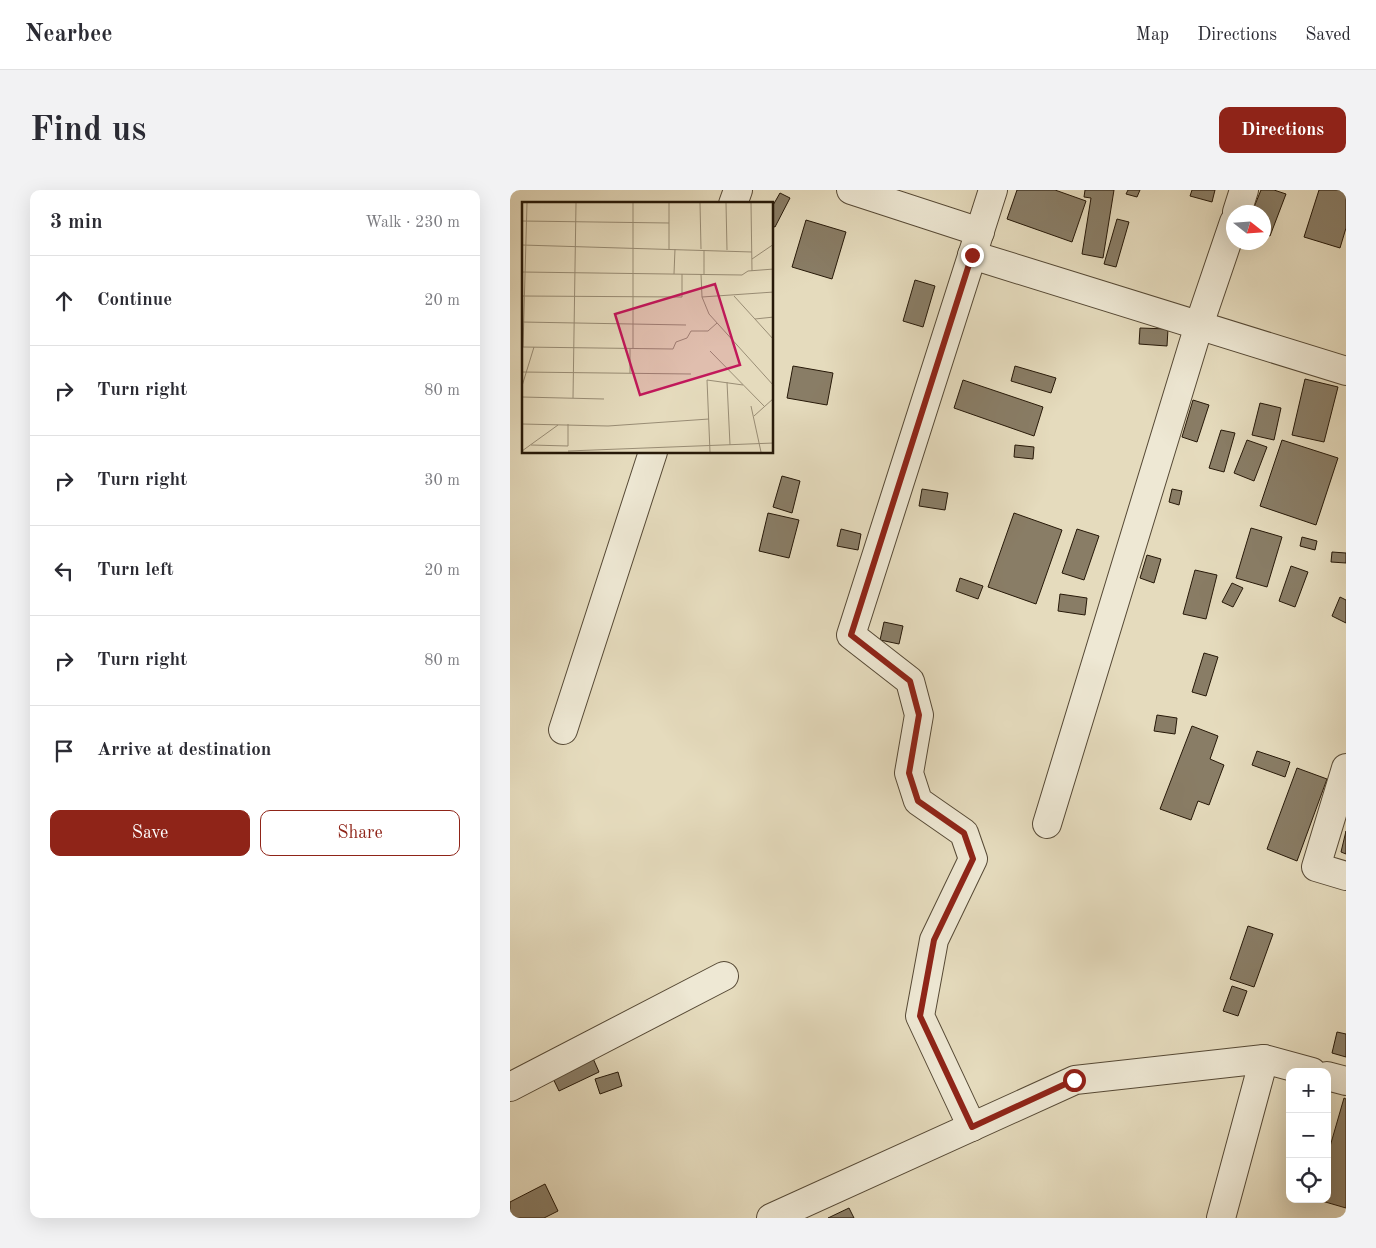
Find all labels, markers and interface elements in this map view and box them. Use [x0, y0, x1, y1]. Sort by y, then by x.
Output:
text: Nearbee [25, 23, 113, 47]
text: Map [1136, 26, 1169, 44]
text: Directions [1197, 26, 1277, 44]
text: Saved [1305, 26, 1351, 44]
button: Directions [1219, 107, 1346, 153]
text: Find us [30, 113, 146, 148]
inset map [522, 202, 774, 454]
north arrow [1226, 205, 1271, 250]
text: 3 min [50, 212, 103, 233]
text: Walk · 230 m [365, 215, 460, 231]
route end [961, 244, 984, 267]
icon: ahead [50, 287, 78, 315]
text: Continue [97, 291, 172, 310]
text: 20 m [424, 293, 460, 309]
icon: right [50, 377, 78, 405]
text: Turn right [97, 381, 187, 400]
text: 80 m [424, 383, 460, 399]
icon: right [50, 467, 78, 495]
text: Turn right [97, 471, 187, 490]
text: 30 m [424, 473, 460, 489]
icon: left [50, 557, 78, 585]
text: Turn left [97, 561, 174, 580]
text: 20 m [424, 563, 460, 579]
icon: right [50, 647, 78, 675]
text: Turn right [97, 651, 187, 670]
text: 80 m [424, 653, 460, 669]
icon: arrive [50, 737, 78, 765]
text: Arrive at destination [97, 741, 271, 760]
button: Save [50, 810, 250, 856]
button: Share [260, 810, 460, 856]
map controls [1286, 1068, 1331, 1203]
button: + [1286, 1068, 1331, 1113]
route start [1063, 1069, 1086, 1092]
button: − [1286, 1113, 1331, 1158]
button: locate [1286, 1158, 1331, 1203]

